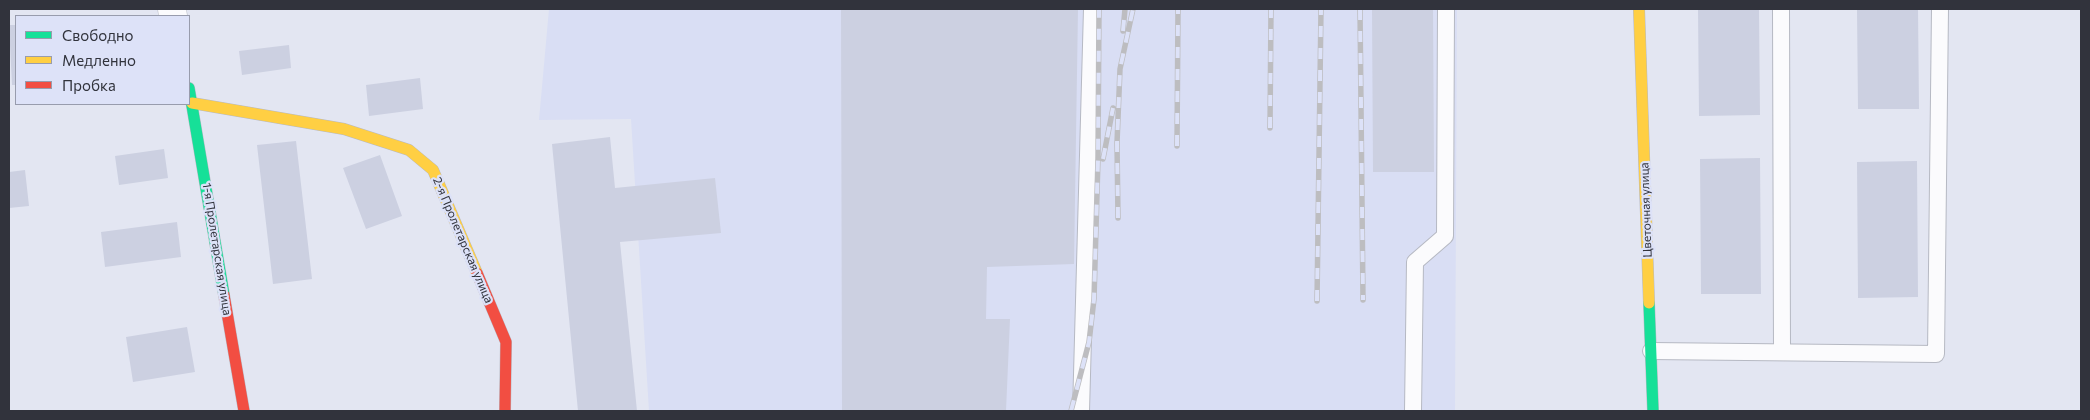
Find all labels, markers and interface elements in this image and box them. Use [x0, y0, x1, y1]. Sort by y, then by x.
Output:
legend [15, 15, 190, 105]
text: Свободно [62, 26, 133, 44]
text: Медленно [62, 51, 136, 69]
text: Пробка [62, 76, 116, 94]
street label: Цветочная улица [1637, 162, 1655, 258]
street label: 2-я Пролетарская улица [430, 175, 496, 305]
street label: 1-я Пролетарская улица [199, 182, 235, 316]

